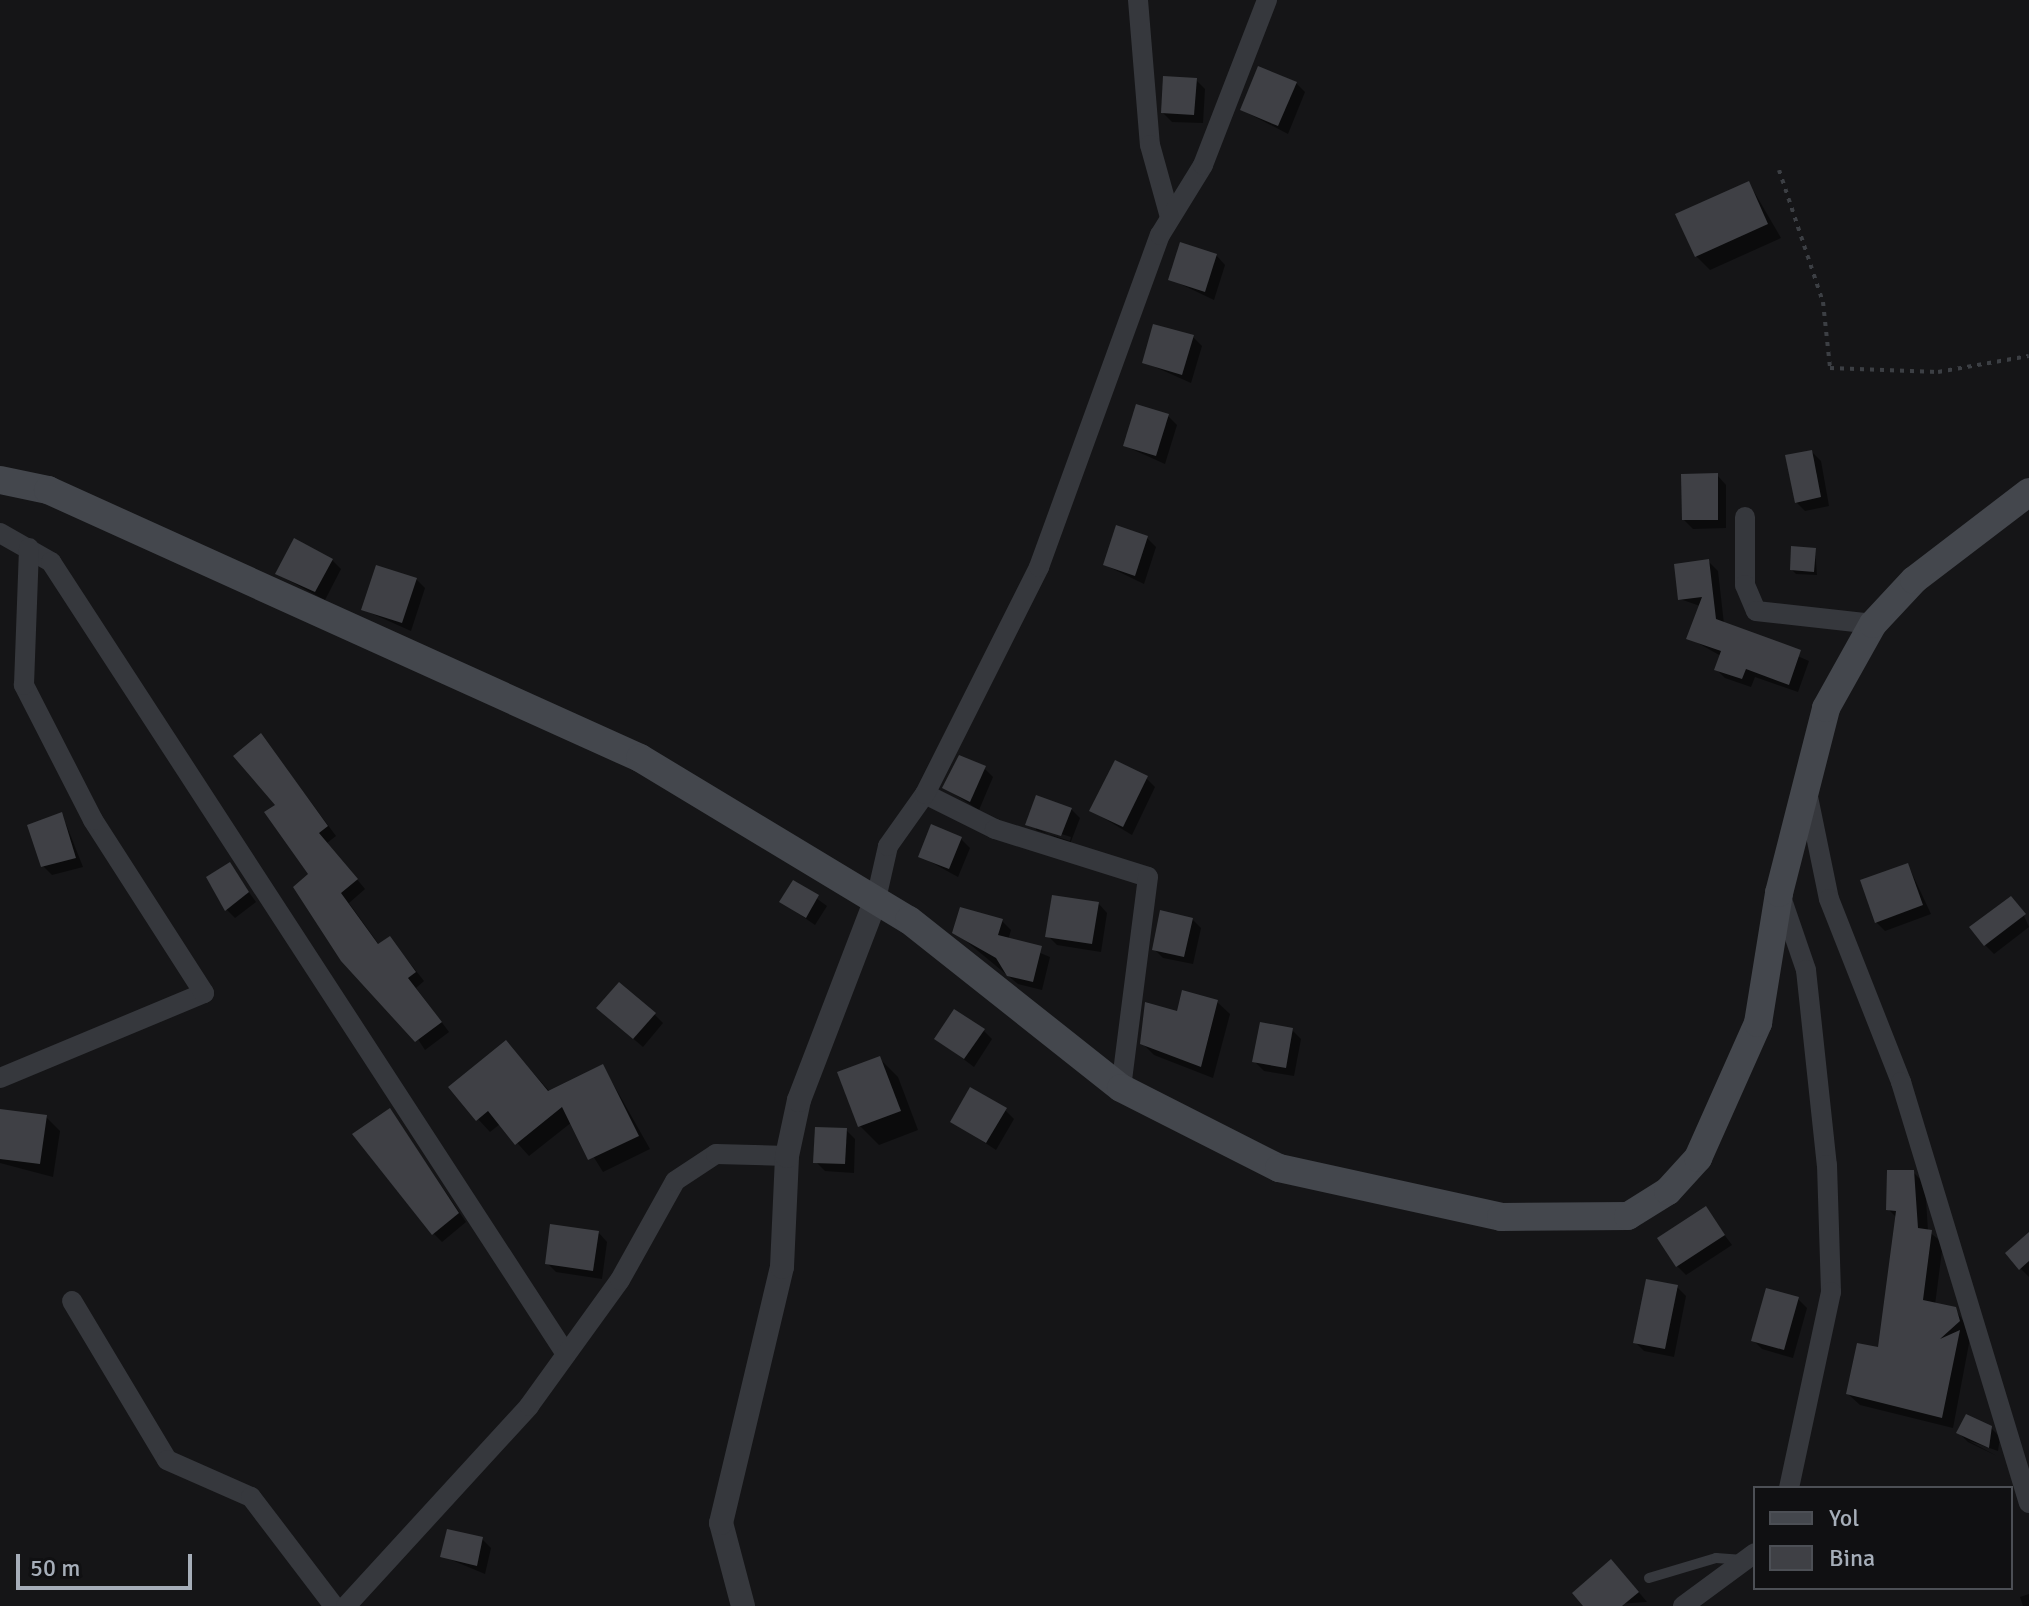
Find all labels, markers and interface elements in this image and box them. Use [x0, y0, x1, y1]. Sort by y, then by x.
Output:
legend [1753, 1486, 2013, 1590]
text: Yol [1829, 1503, 1859, 1533]
scale bar [20, 1538, 196, 1588]
text: Bina [1829, 1543, 1875, 1573]
text: 50 m [30, 1553, 80, 1583]

